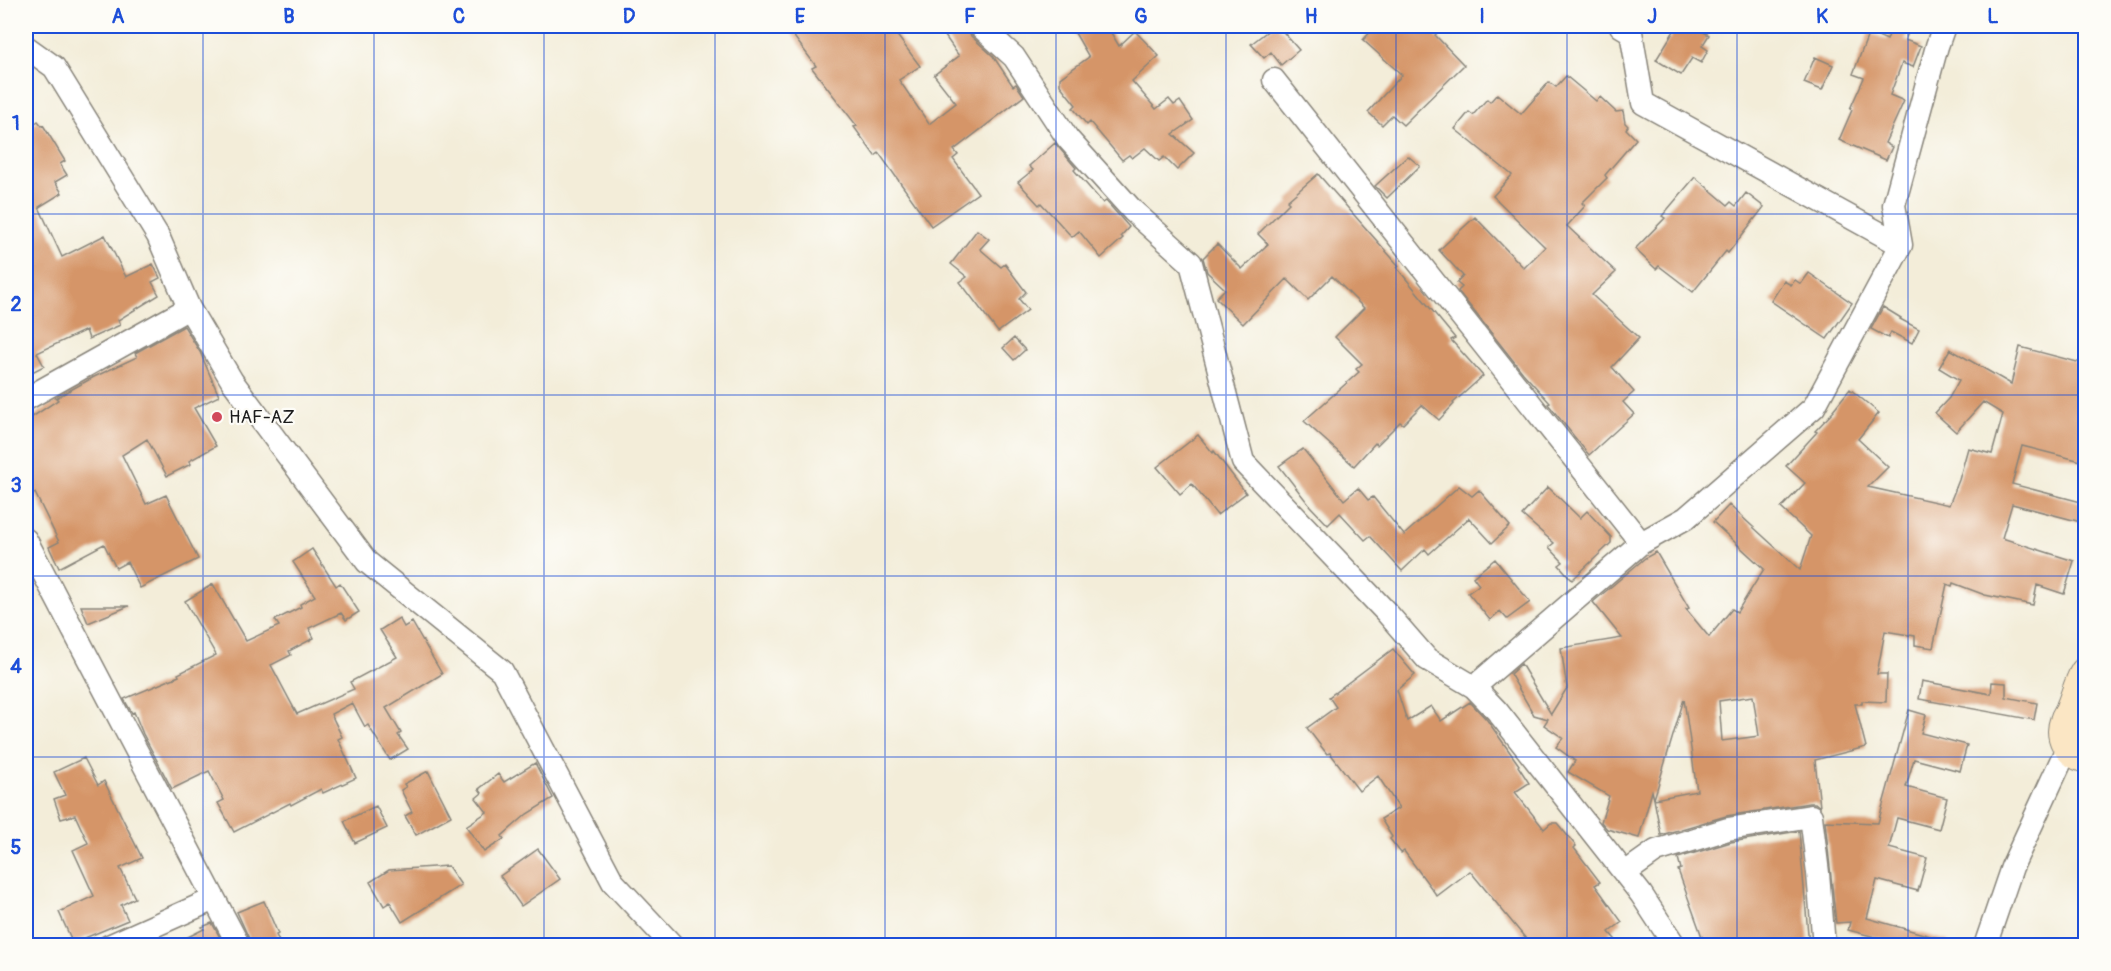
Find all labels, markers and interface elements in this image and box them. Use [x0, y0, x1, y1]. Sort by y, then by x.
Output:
text: A [112, 4, 125, 29]
text: B [283, 4, 295, 29]
text: C [453, 4, 465, 29]
text: D [623, 4, 636, 29]
text: E [795, 4, 806, 29]
text: F [964, 4, 976, 29]
text: G [1134, 4, 1148, 29]
text: H [1305, 4, 1318, 29]
text: I [1479, 4, 1485, 29]
text: J [1647, 4, 1657, 29]
text: K [1816, 4, 1828, 29]
text: L [1987, 4, 1999, 29]
text: 1 [12, 111, 20, 136]
text: 2 [10, 292, 22, 317]
place label: HAF-AZ [229, 406, 295, 429]
marker: HAF-AZ [210, 410, 224, 424]
text: 3 [10, 473, 22, 498]
text: 4 [10, 654, 22, 679]
text: 5 [11, 835, 22, 860]

